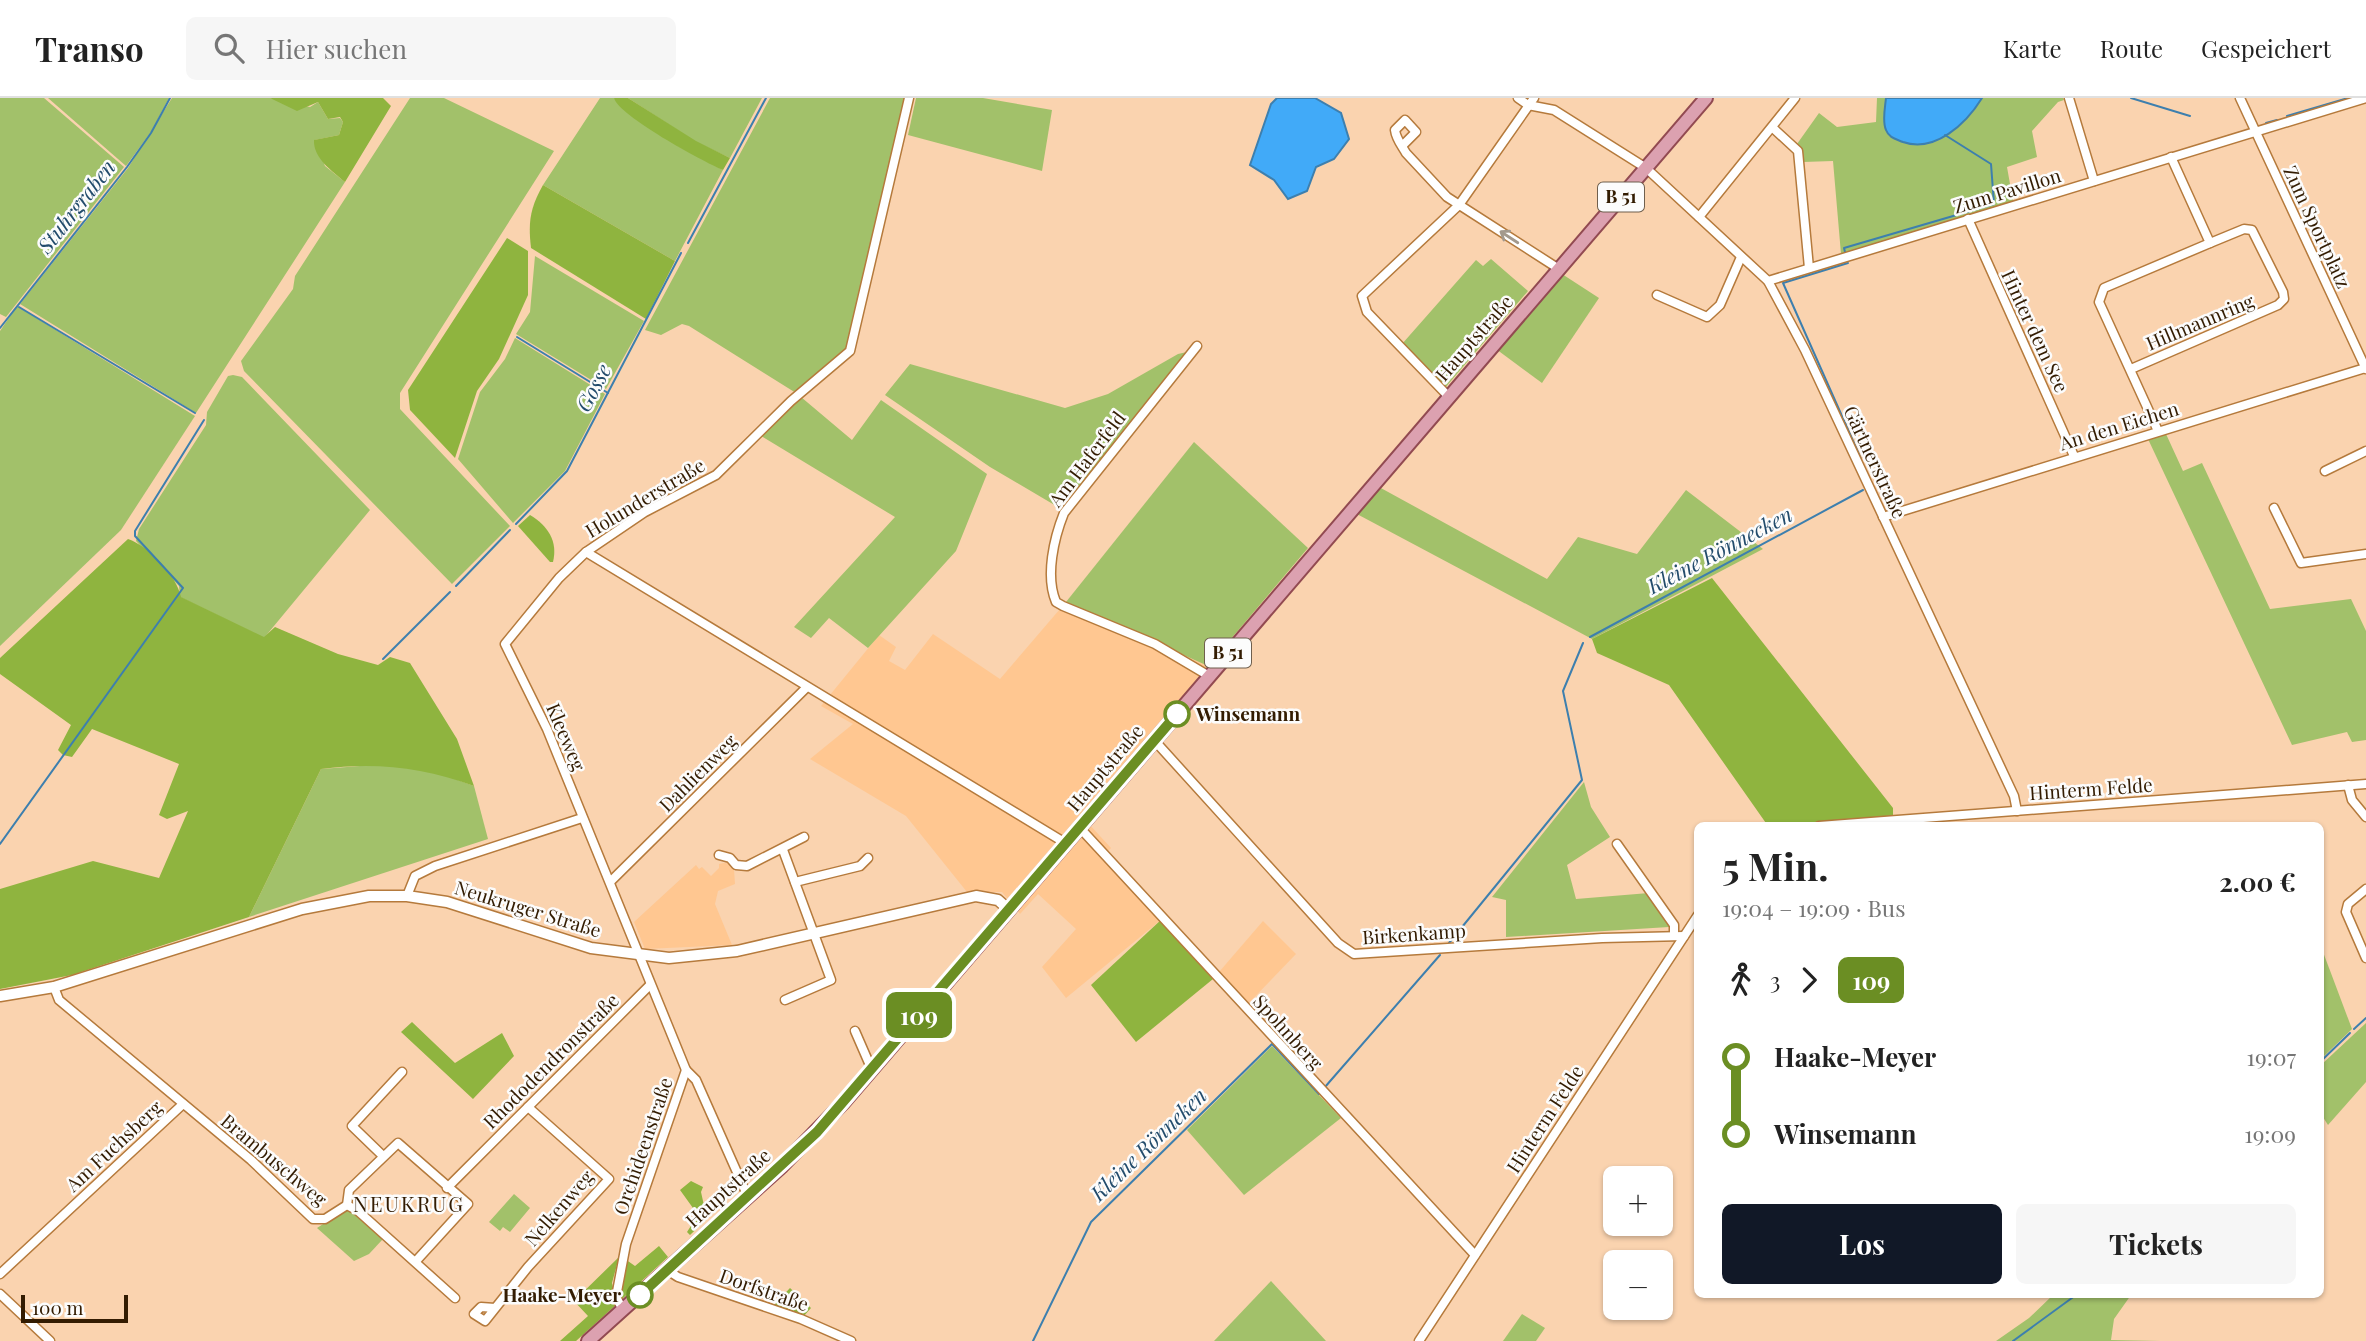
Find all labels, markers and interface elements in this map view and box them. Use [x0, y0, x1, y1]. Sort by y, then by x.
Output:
search box [186, 17, 676, 80]
text: Transo [35, 26, 144, 70]
icon: search [210, 29, 248, 67]
text: Hier suchen [266, 31, 407, 66]
text: Karte [2003, 32, 2062, 64]
text: Route [2100, 32, 2163, 64]
text: Gespeichert [2201, 32, 2331, 64]
water label: Stuhrgraben [29, 153, 121, 259]
street label: Zum Pavillon [1950, 161, 2064, 219]
street label: Zum Sportplatz [2278, 161, 2358, 292]
road number: B 51 [1598, 182, 1644, 212]
one-way arrow [1500, 229, 1519, 244]
street label: Hinter dem See [1996, 265, 2076, 396]
street label: Hillmannring [2142, 287, 2258, 356]
street label: Hauptstraße [1429, 289, 1518, 386]
water label: Gosse [568, 358, 616, 416]
street label: An den Eichen [2055, 394, 2182, 456]
street label: Gärtnerstraße [1839, 401, 1913, 522]
street label: Am Haferfeld [1041, 405, 1131, 512]
street label: Holunderstraße [580, 451, 709, 543]
water label: Kleine Rönnecken [1641, 499, 1796, 600]
road number: B 51 [1205, 638, 1251, 668]
street label: Kleeweg [541, 699, 593, 774]
place label: Winsemann [1195, 700, 1300, 726]
marker: Winsemann [1164, 701, 1190, 727]
street label: Hauptstraße [1060, 718, 1148, 816]
street label: Dahlienweg [653, 728, 742, 817]
street label: Hinterm Felde [2028, 771, 2153, 805]
text: 5 Min. [1722, 840, 1828, 891]
text: 2.00 € [2219, 864, 2296, 899]
street label: Neukruger Straße [452, 873, 605, 943]
text: 19:04 – 19:09 · Bus [1722, 892, 1905, 923]
street label: Birkenkamp [1361, 916, 1467, 950]
icon: walk [1722, 961, 1760, 999]
icon: forward [1790, 961, 1828, 999]
text: 3 [1770, 964, 1780, 995]
text: 109 [1852, 964, 1890, 996]
street label: Rhododendronstraße [477, 987, 624, 1134]
street label: Spohnberg [1248, 988, 1329, 1075]
line badge: 109 [879, 992, 959, 1038]
text: 109 [900, 999, 938, 1031]
text: Haake-Meyer [1774, 1039, 1936, 1074]
text: 19:07 [2247, 1041, 2296, 1072]
street label: Hinterm Felde [1500, 1060, 1589, 1177]
street label: Orchideenstraße [606, 1074, 678, 1218]
water label: Kleine Rönneken [1083, 1081, 1212, 1207]
street label: Am Fuchsberg [59, 1094, 167, 1197]
street label: Brambuschweg [216, 1107, 333, 1211]
text: Winsemann [1774, 1116, 1917, 1151]
text: 19:09 [2244, 1118, 2296, 1149]
street label: Hauptstraße [679, 1142, 776, 1233]
street label: Nelkenweg [518, 1164, 599, 1251]
map controls [1603, 1166, 1673, 1320]
button: + [1603, 1166, 1673, 1236]
district label: NEUKRUG [353, 1189, 465, 1217]
button: Los [1722, 1204, 2002, 1284]
button: Tickets [2016, 1204, 2296, 1284]
button: − [1603, 1250, 1673, 1320]
street label: Dorfstraße [716, 1262, 812, 1316]
place label: Haake-Meyer [502, 1281, 621, 1307]
marker: Haake-Meyer [627, 1282, 653, 1308]
scale bar [21, 1292, 128, 1324]
text: 100 m [32, 1294, 83, 1320]

